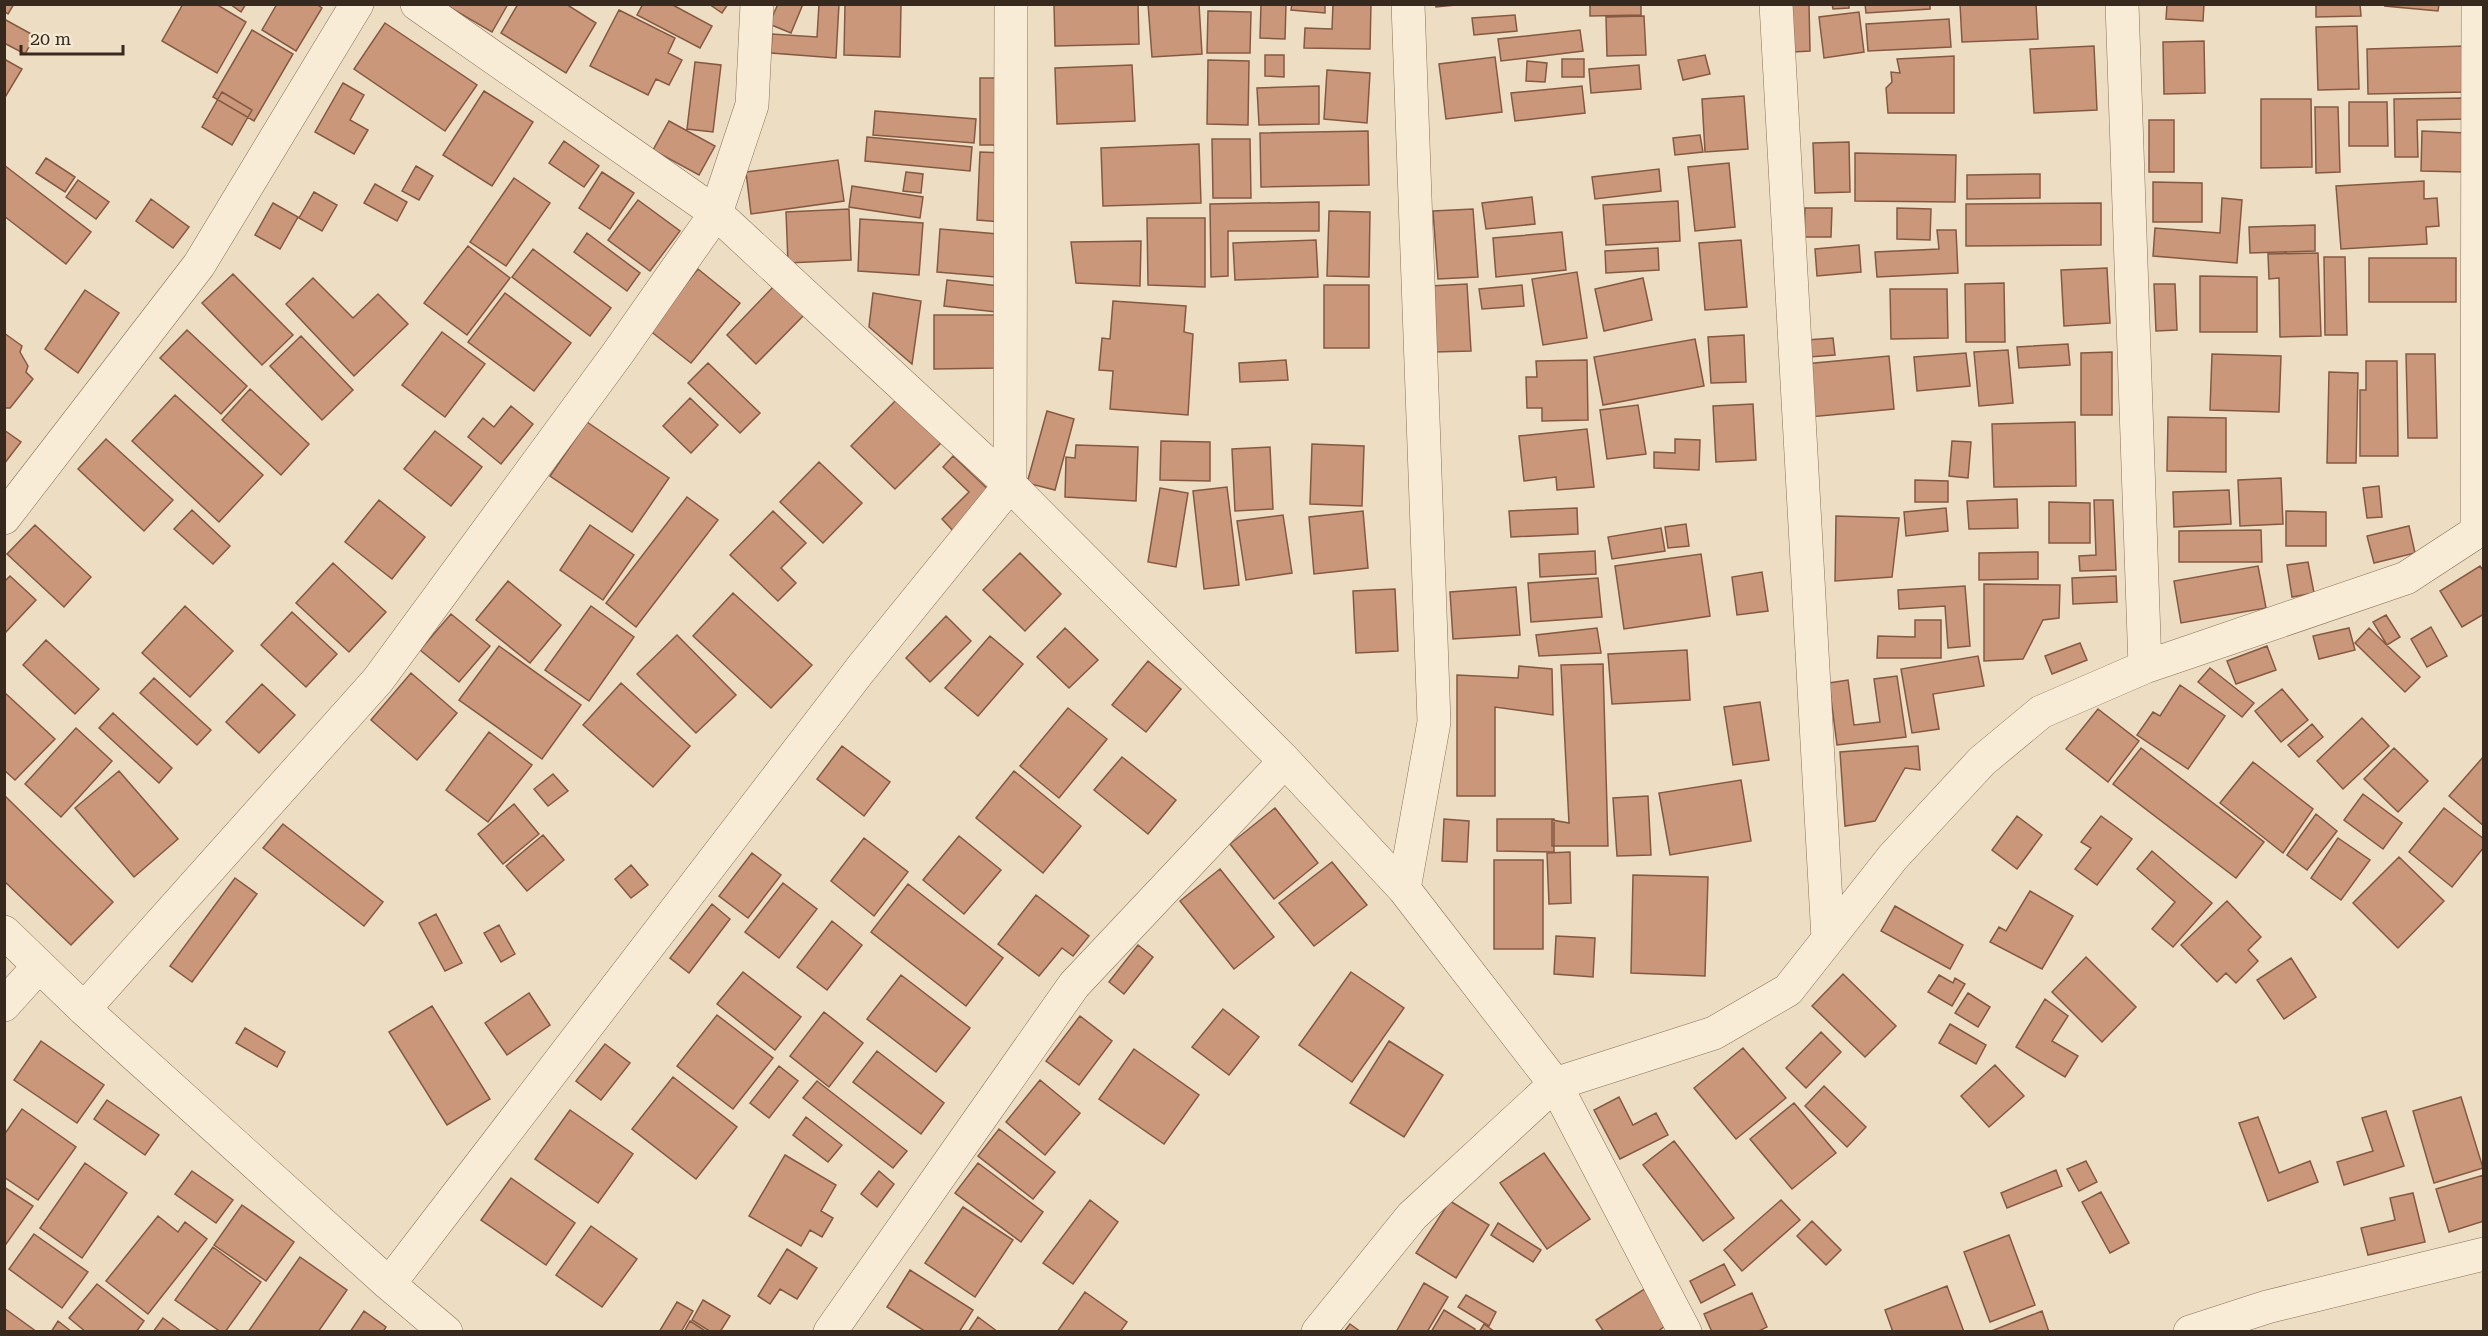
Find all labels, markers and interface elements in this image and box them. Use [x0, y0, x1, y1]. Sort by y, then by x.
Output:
scale bar [21, 18, 123, 56]
text: 20 m [30, 28, 71, 49]

